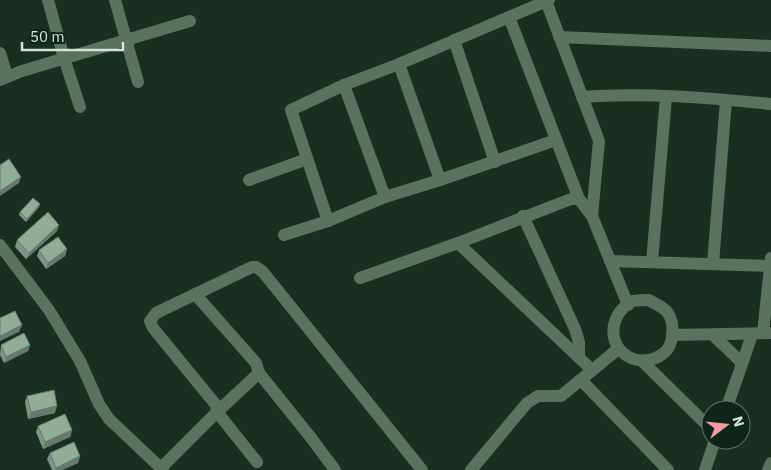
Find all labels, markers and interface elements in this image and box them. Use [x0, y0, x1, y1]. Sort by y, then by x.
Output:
scale bar [22, 20, 124, 52]
text: 50 m [30, 27, 65, 46]
north arrow [701, 400, 751, 450]
text: N [728, 414, 749, 429]

